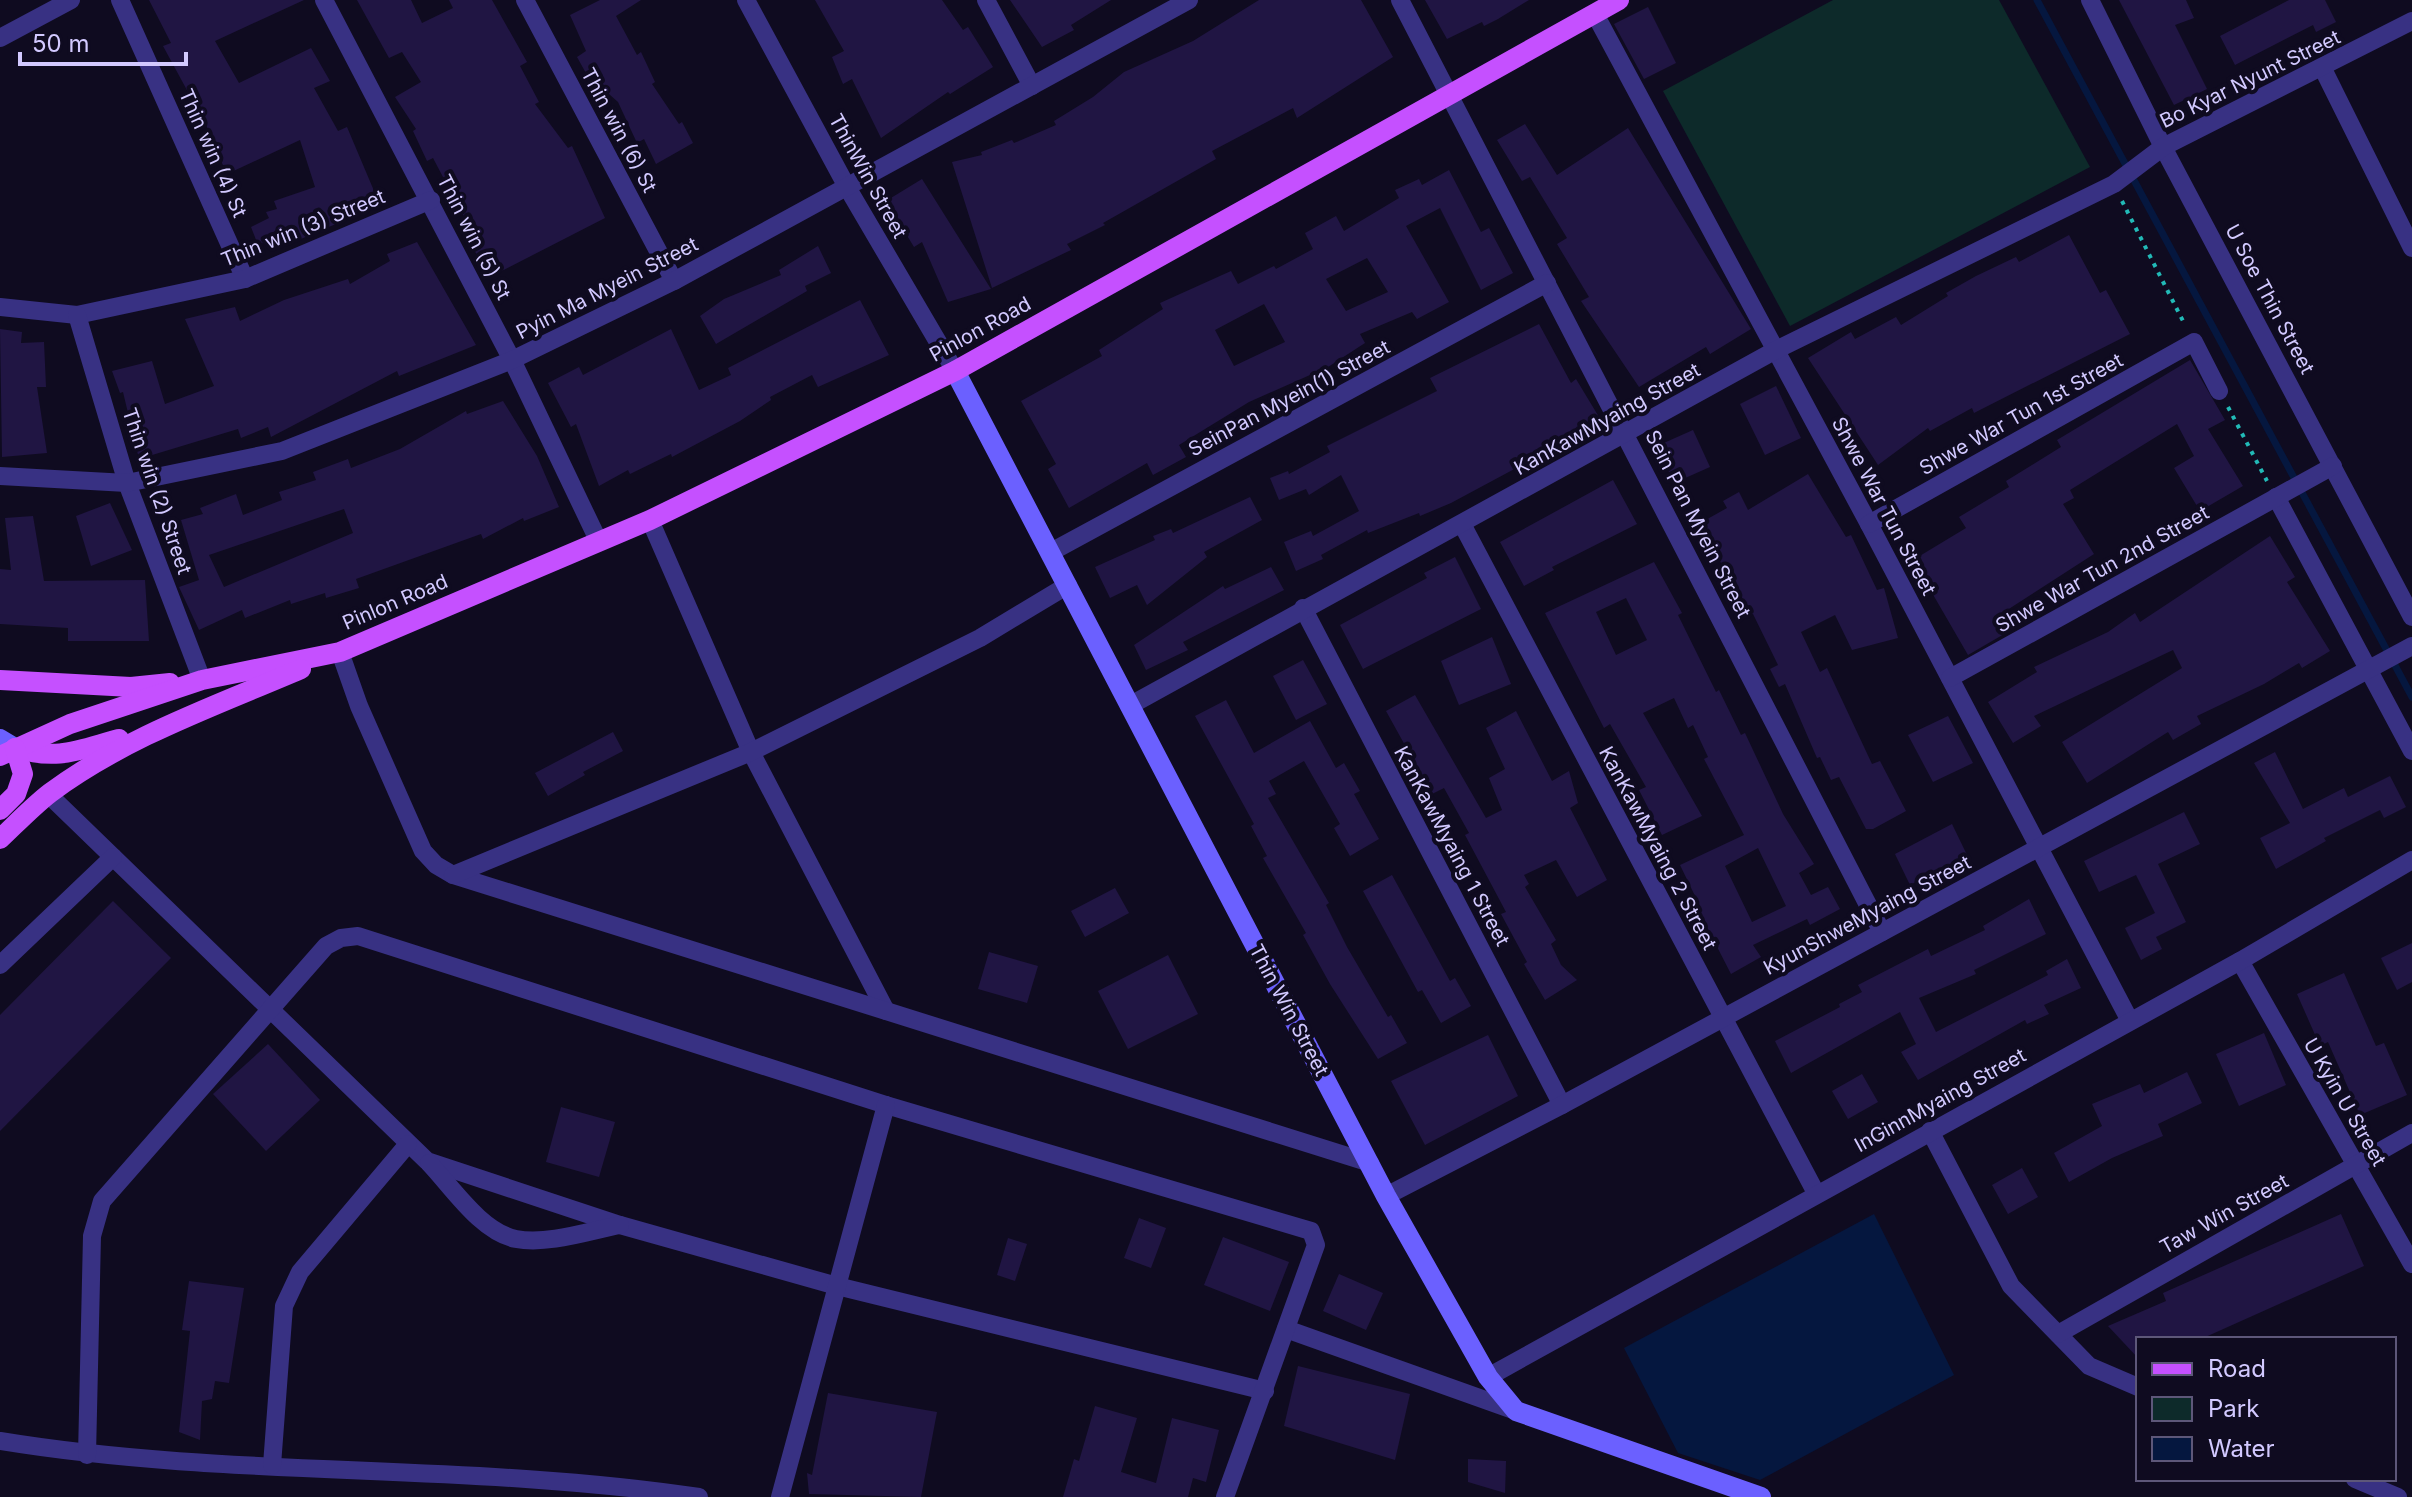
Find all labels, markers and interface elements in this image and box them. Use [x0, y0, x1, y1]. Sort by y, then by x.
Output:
scale bar [20, 16, 186, 66]
street label: Bo Kyar Nyunt Street [2156, 25, 2344, 133]
text: 50 m [32, 29, 90, 58]
street label: Thin win (6) St [576, 64, 662, 197]
street label: Thin win (4) St [174, 85, 252, 221]
street label: ThinWin Street [824, 109, 912, 243]
street label: Thin win (5) St [432, 170, 516, 304]
street label: Thin win (3) Street [218, 184, 389, 272]
street label: U Soe Thin Street [2220, 220, 2320, 378]
street label: Pyin Ma Myein Street [512, 232, 702, 344]
street label: Pinlon Road [925, 291, 1035, 367]
street label: SeinPan Myein(1) Street [1184, 334, 1394, 461]
street label: Shwe War Tun 1st Street [1915, 348, 2127, 480]
street label: KanKawMyaing Street [1510, 358, 1705, 480]
street label: Thin win (2) Street [117, 405, 197, 578]
street label: Shwe War Tun Street [1827, 413, 1941, 600]
street label: Sein Pan Myein Street [1640, 426, 1756, 622]
street label: Shwe War Tun 2nd Street [1991, 500, 2213, 638]
street label: Pinlon Road [339, 569, 451, 635]
street label: KanKawMyaing 1 Street [1389, 742, 1515, 950]
street label: KanKawMyaing 2 Street [1594, 742, 1722, 954]
street label: KyunShweMyaing Street [1759, 850, 1975, 980]
street label: Thin Win Street [1244, 940, 1334, 1080]
street label: U Kyin U Street [2299, 1034, 2392, 1171]
street label: InGinnMyaing Street [1850, 1043, 2030, 1157]
street label: Taw Win Street [2156, 1169, 2293, 1259]
legend [2136, 1337, 2396, 1481]
text: Road [2208, 1354, 2266, 1383]
text: Park [2208, 1394, 2259, 1423]
text: Water [2208, 1434, 2275, 1463]

